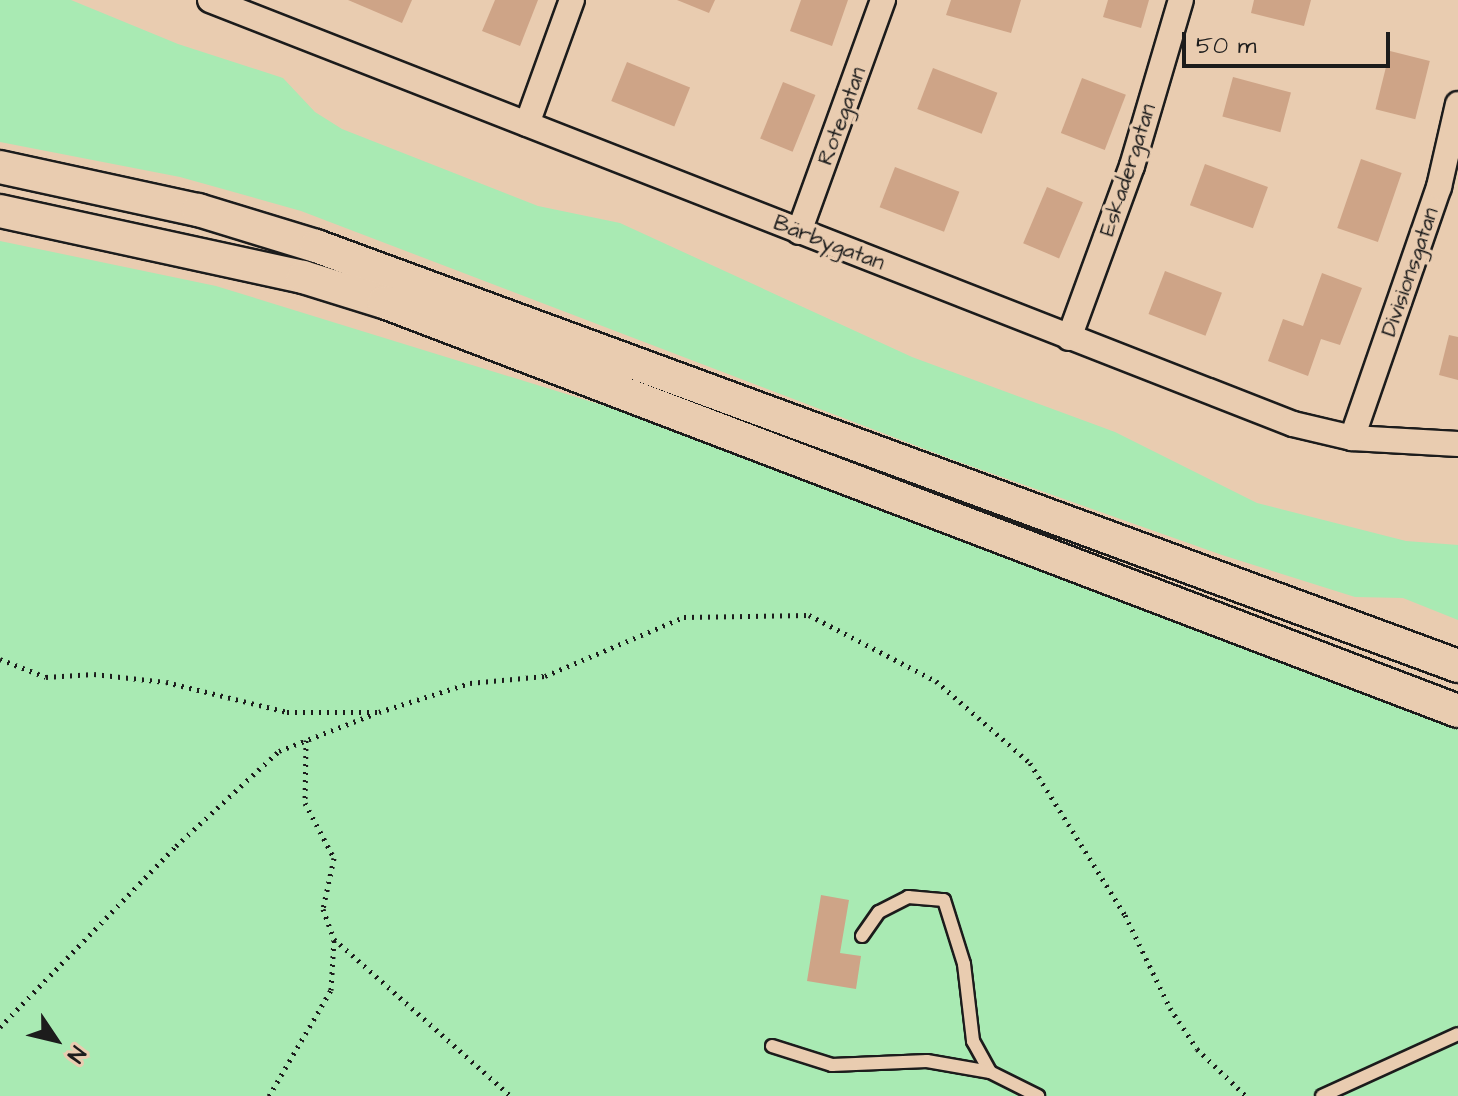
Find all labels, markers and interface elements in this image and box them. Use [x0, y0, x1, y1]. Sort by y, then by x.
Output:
scale bar [1186, 16, 1394, 66]
text: 50 m [1196, 29, 1256, 63]
street label: Rotegatan [812, 63, 872, 169]
street label: Eskadergatan [1094, 100, 1162, 240]
street label: Divisionsgatan [1376, 204, 1444, 340]
street label: Bärbygatan [770, 210, 888, 276]
north arrow [16, 1000, 96, 1080]
text: N [59, 1040, 93, 1069]

